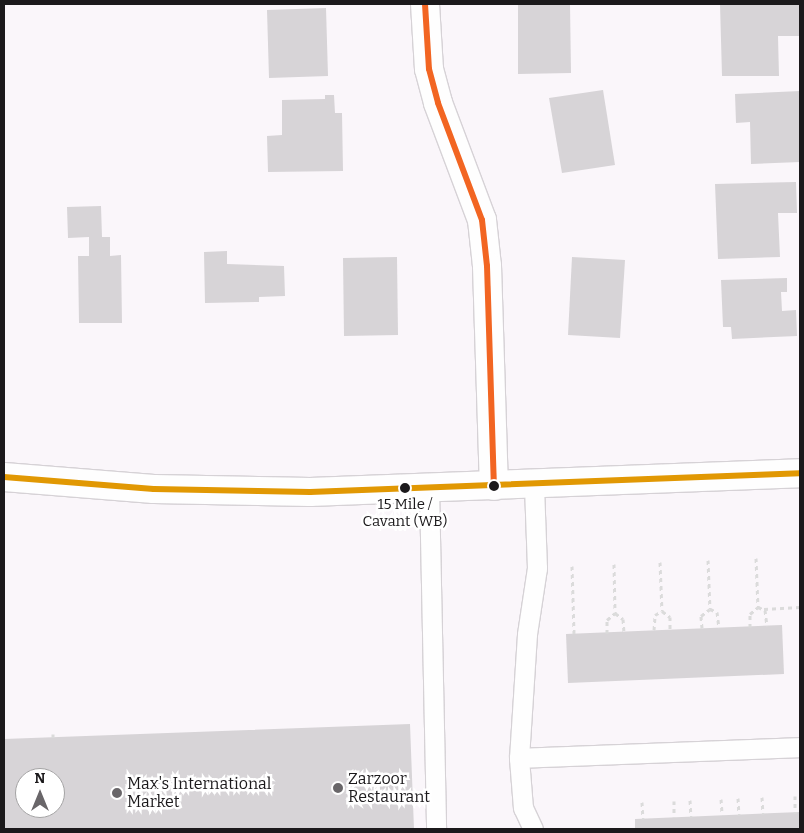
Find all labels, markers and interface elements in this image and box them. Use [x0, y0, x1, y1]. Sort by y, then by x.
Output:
unlabelled marker [489, 481, 499, 491]
marker: 15 Mile / Cavant (WB) [400, 483, 410, 493]
place label: 15 Mile / Cavant (WB) [363, 495, 447, 530]
north arrow [15, 768, 65, 818]
place label: Zarzoor Restaurant [348, 769, 430, 807]
text: N [35, 770, 45, 787]
place label: Max's International Market [127, 774, 271, 812]
marker: Zarzoor Restaurant [332, 782, 344, 794]
marker: Max's International Market [111, 787, 123, 799]

